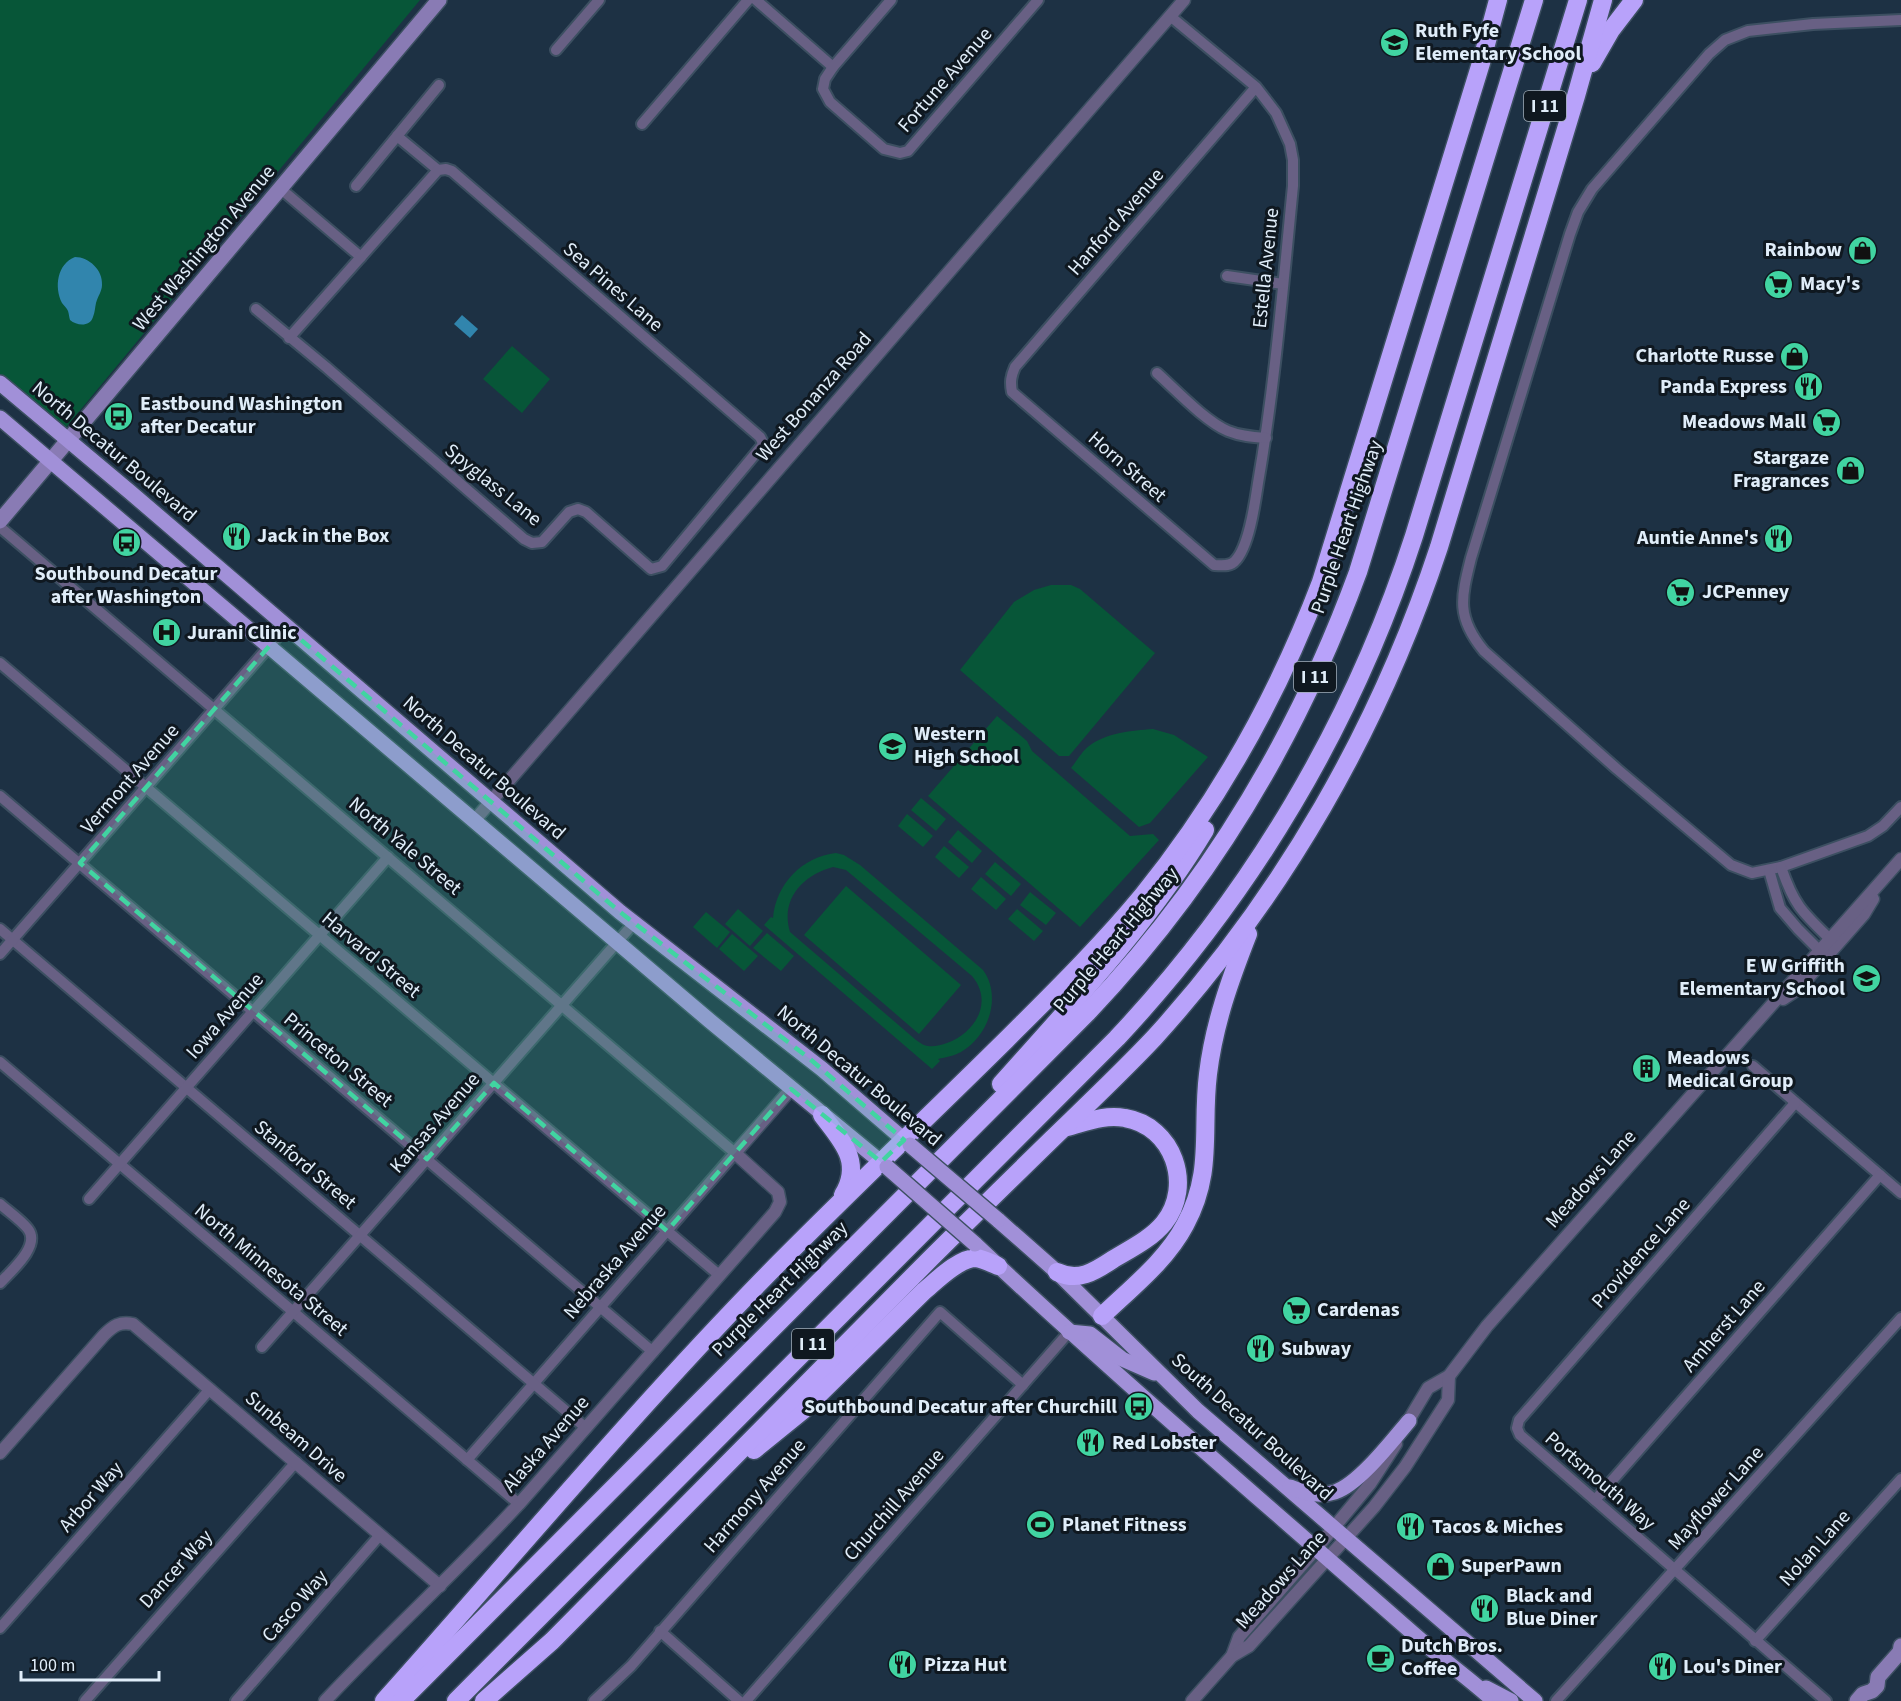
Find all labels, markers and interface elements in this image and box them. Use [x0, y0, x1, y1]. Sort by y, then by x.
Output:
place label: Ruth Fyfe Elementary School [1415, 17, 1581, 68]
street label: Fortune Avenue [891, 21, 999, 139]
school or university icon: Ruth Fyfe Elementary School [1378, 26, 1410, 58]
road number: I 11 [1524, 91, 1566, 121]
street label: West Washington Avenue [126, 159, 282, 337]
street label: Hanford Avenue [1061, 162, 1171, 282]
street label: Estella Avenue [1246, 206, 1286, 330]
shop icon: Rainbow [1847, 234, 1879, 266]
street label: Sea Pines Lane [557, 236, 669, 338]
place label: Rainbow [1764, 236, 1842, 264]
supermarket icon: Macy's [1763, 268, 1795, 300]
place label: Macy's [1800, 270, 1860, 298]
street label: West Bonanza Road [750, 326, 878, 468]
shop icon: Charlotte Russe [1779, 340, 1811, 372]
place label: Charlotte Russe [1636, 342, 1774, 370]
restaurant icon: Panda Express [1792, 371, 1824, 403]
place label: Panda Express [1660, 373, 1787, 401]
street label: North Decatur Boulevard [26, 375, 202, 529]
place label: Eastbound Washington after Decatur [140, 390, 343, 441]
bus stop icon: Eastbound Washington after Decatur [103, 400, 135, 432]
supermarket icon: Meadows Mall [1811, 406, 1843, 438]
place label: Meadows Mall [1682, 408, 1806, 436]
street label: Horn Street [1082, 425, 1173, 509]
street label: Purple Heart Highway [1304, 436, 1390, 618]
street label: Spyglass Lane [438, 437, 548, 533]
place label: Stargaze Fragrances [1733, 444, 1829, 495]
shop icon: Stargaze Fragrances [1834, 454, 1866, 486]
restaurant icon: Jack in the Box [220, 520, 252, 552]
place label: Jack in the Box [257, 522, 389, 550]
restaurant icon: Auntie Anne's [1763, 522, 1795, 554]
place label: Auntie Anne's [1636, 524, 1758, 552]
bus stop icon: Southbound Decatur after Washington [110, 527, 142, 559]
place label: Southbound Decatur after Washington [35, 560, 217, 611]
supermarket icon: JCPenney [1665, 576, 1697, 608]
place label: JCPenney [1702, 578, 1790, 606]
hospital icon: Jurani Clinic [150, 617, 182, 649]
place label: Jurani Clinic [187, 619, 297, 647]
road number: I 11 [1294, 662, 1336, 692]
street label: North Decatur Boulevard [397, 689, 571, 847]
street label: Vermont Avenue [74, 718, 186, 840]
place label: Western High School [914, 720, 1019, 771]
school or university icon: Western High School [877, 730, 909, 762]
street label: North Yale Street [342, 790, 468, 902]
street label: Purple Heart Highway [1047, 861, 1186, 1019]
street label: Harvard Street [315, 905, 427, 1005]
place label: E W Griffith Elementary School [1679, 952, 1845, 1003]
school or university icon: E W Griffith Elementary School [1850, 962, 1882, 994]
street label: Iowa Avenue [180, 967, 270, 1065]
street label: North Decatur Boulevard [771, 999, 947, 1153]
street label: Princeton Street [277, 1006, 399, 1114]
place label: Meadows Medical Group [1667, 1044, 1793, 1095]
building icon: Meadows Medical Group [1630, 1053, 1662, 1085]
street label: Kansas Avenue [383, 1067, 487, 1179]
street label: Stanford Street [248, 1114, 362, 1216]
street label: Meadows Lane [1539, 1124, 1643, 1234]
street label: Providence Lane [1585, 1192, 1697, 1314]
street label: North Minnesota Street [188, 1197, 354, 1343]
street label: Nebraska Avenue [557, 1198, 673, 1326]
street label: Purple Heart Highway [706, 1214, 855, 1363]
street label: Amherst Lane [1676, 1274, 1772, 1378]
supermarket icon: Cardenas [1280, 1294, 1312, 1326]
place label: Cardenas [1317, 1296, 1400, 1324]
road number: I 11 [792, 1329, 834, 1359]
restaurant icon: Subway [1244, 1333, 1276, 1365]
place label: Subway [1281, 1335, 1352, 1363]
street label: South Decatur Boulevard [1165, 1347, 1339, 1507]
street label: Sunbeam Drive [239, 1385, 353, 1489]
street label: Alaska Avenue [496, 1390, 596, 1498]
bus stop icon: Southbound Decatur after Churchill [1122, 1391, 1154, 1423]
place label: Southbound Decatur after Churchill [804, 1393, 1117, 1421]
street label: Portsmouth Way [1539, 1425, 1662, 1537]
restaurant icon: Red Lobster [1075, 1427, 1107, 1459]
place label: Red Lobster [1112, 1429, 1217, 1457]
street label: Harmony Avenue [697, 1433, 813, 1559]
street label: Mayflower Lane [1662, 1440, 1770, 1556]
street label: Churchill Avenue [837, 1443, 951, 1567]
street label: Arbor Way [52, 1455, 130, 1538]
street label: Nolan Lane [1773, 1503, 1857, 1593]
sports icon: Planet Fitness [1025, 1509, 1057, 1541]
place label: Planet Fitness [1062, 1511, 1187, 1539]
restaurant icon: Tacos & Miches [1395, 1511, 1427, 1543]
place label: Tacos & Miches [1432, 1513, 1563, 1541]
street label: Dancer Way [133, 1523, 220, 1615]
street label: Meadows Lane [1229, 1525, 1333, 1635]
shop icon: SuperPawn [1424, 1550, 1456, 1582]
place label: SuperPawn [1461, 1552, 1562, 1580]
street label: Casco Way [255, 1563, 335, 1648]
place label: Black and Blue Diner [1506, 1582, 1598, 1633]
restaurant icon: Black and Blue Diner [1469, 1592, 1501, 1624]
place label: Dutch Bros. Coffee [1401, 1632, 1503, 1683]
cafe icon: Dutch Bros. Coffee [1364, 1642, 1396, 1674]
scale bar [21, 1644, 159, 1682]
restaurant icon: Pizza Hut [887, 1649, 919, 1681]
place label: Pizza Hut [924, 1651, 1007, 1679]
restaurant icon: Lou's Diner [1646, 1651, 1678, 1683]
text: 100 m [30, 1653, 75, 1678]
place label: Lou's Diner [1683, 1653, 1782, 1681]

